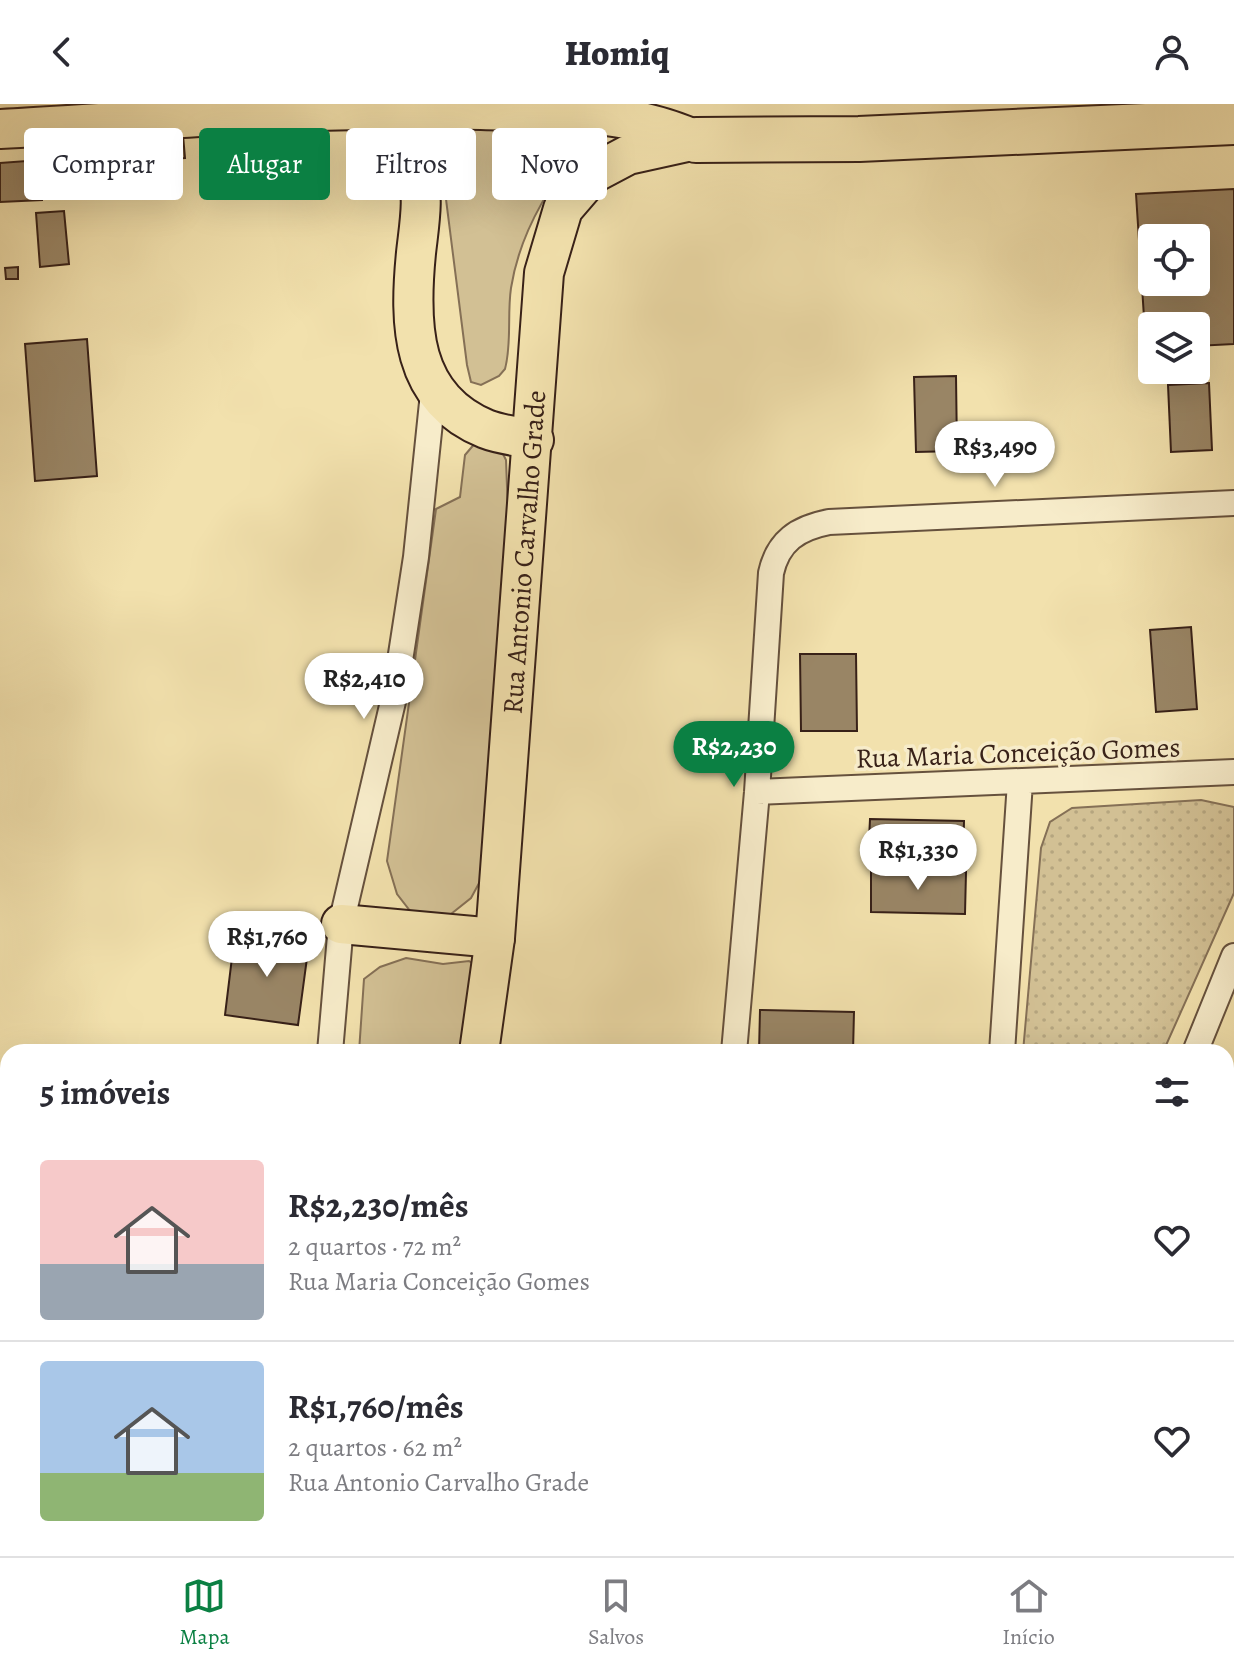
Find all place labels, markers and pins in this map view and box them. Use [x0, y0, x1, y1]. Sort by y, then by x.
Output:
pin: R$3,490 [921, 421, 1069, 489]
pin: R$2,410 [290, 653, 438, 721]
pin: R$2,230 [660, 721, 808, 789]
pin: R$1,330 [844, 824, 992, 892]
pin: R$1,760 [193, 911, 341, 979]

